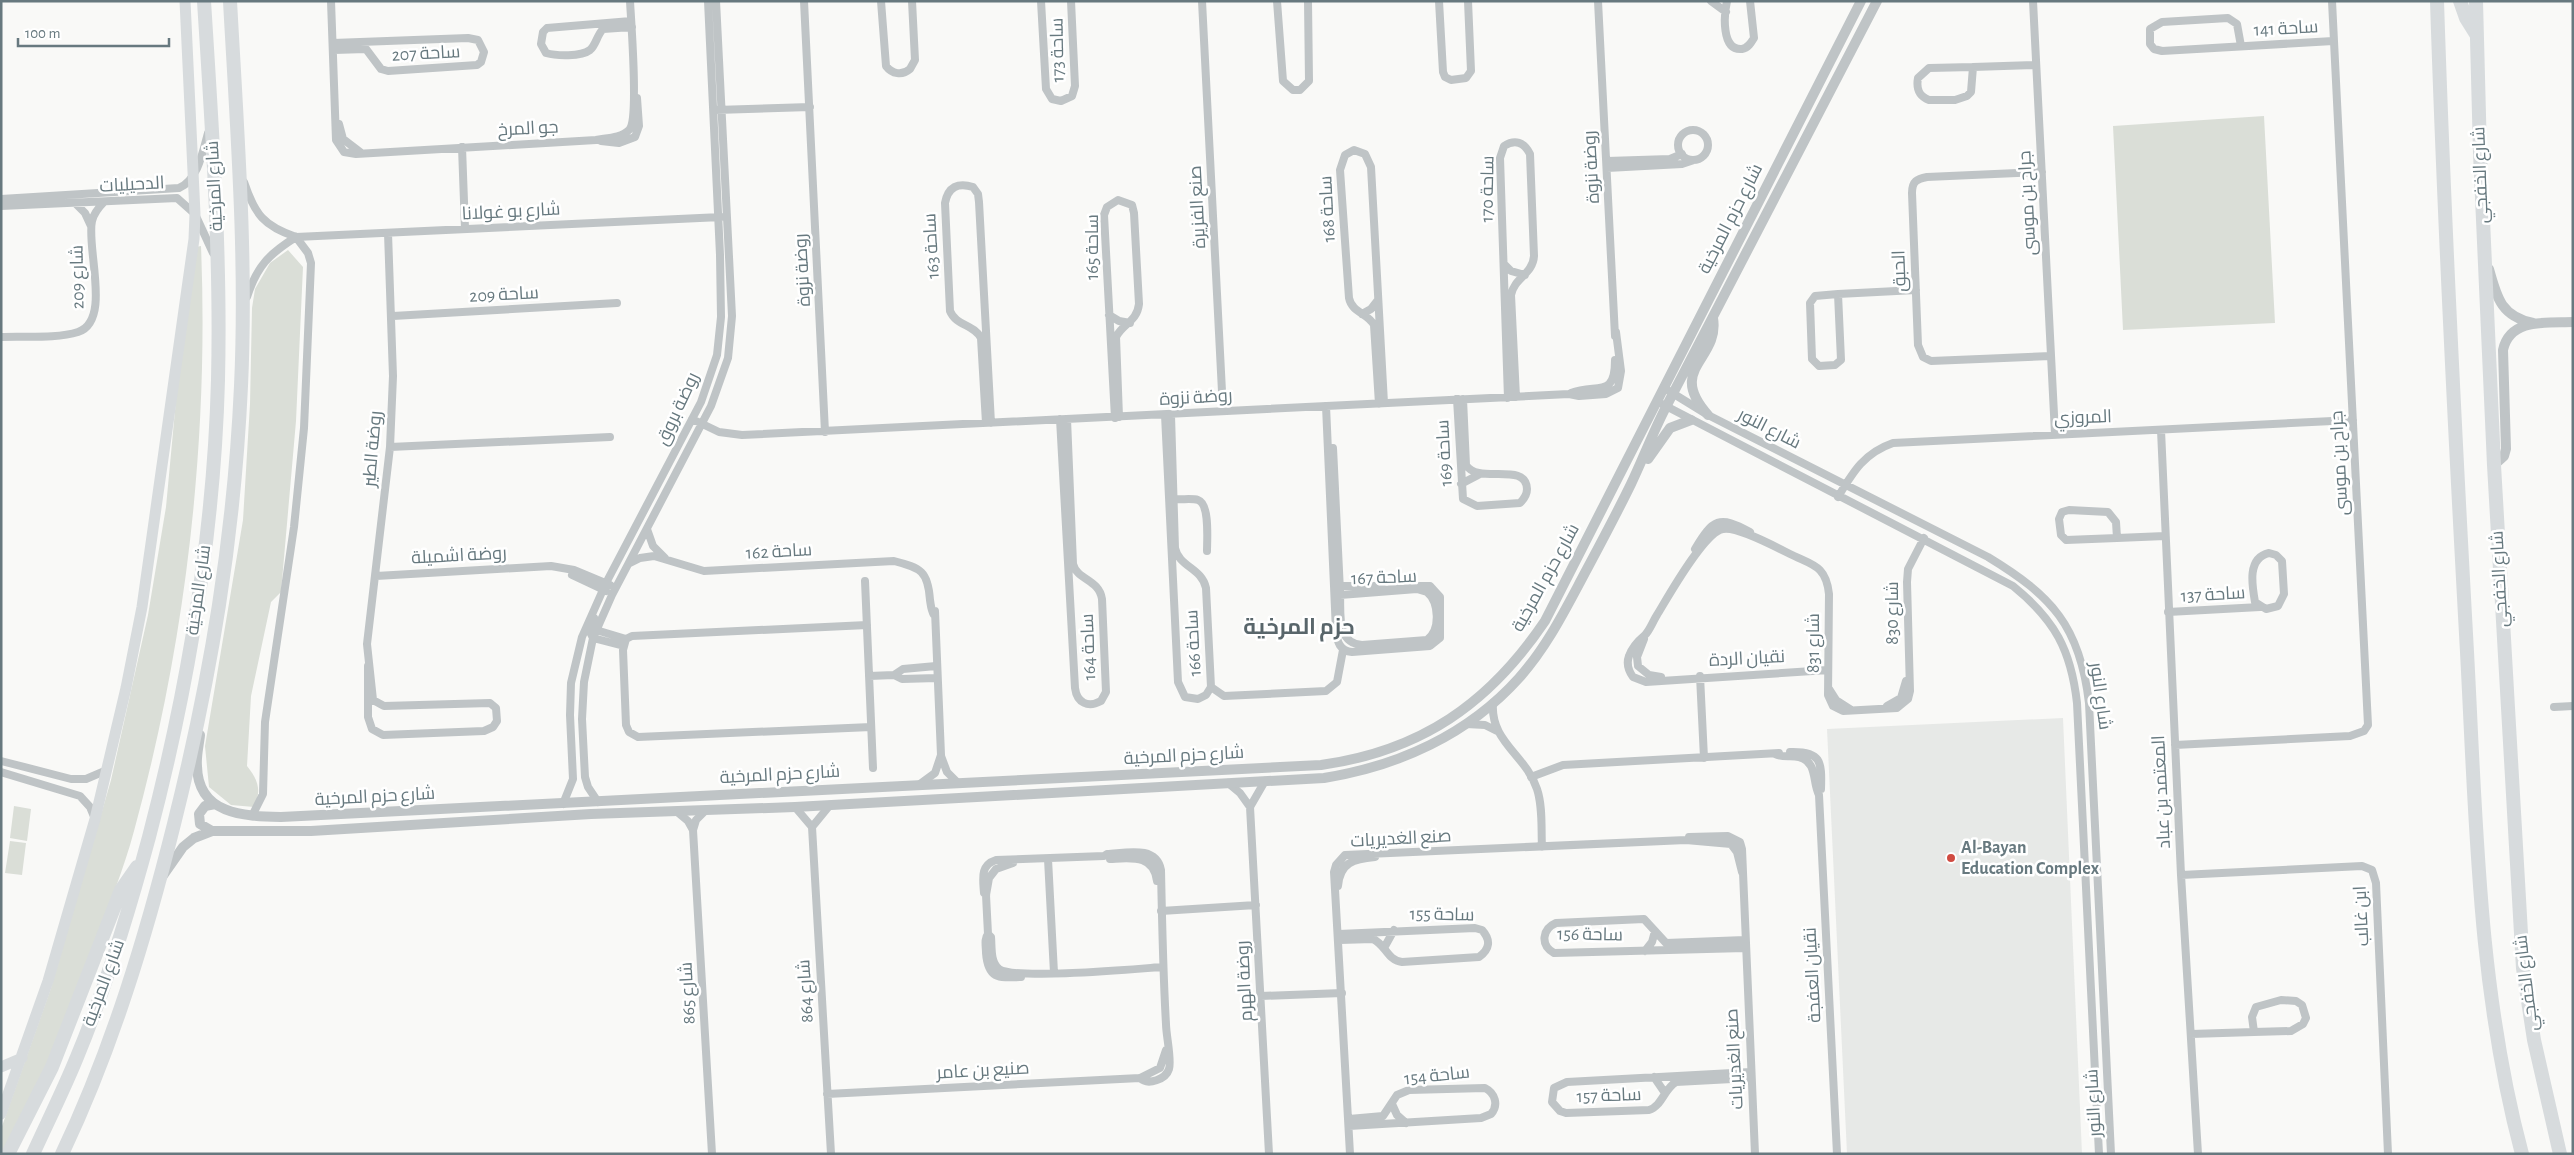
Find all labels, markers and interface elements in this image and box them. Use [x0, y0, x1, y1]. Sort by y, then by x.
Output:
scale bar [18, 15, 169, 47]
street label: ساحة 173 [1048, 18, 1068, 82]
street label: ساحة 141 [2253, 18, 2319, 40]
text: 100 m [25, 26, 60, 41]
street label: ساحة 207 [391, 43, 461, 65]
street label: جو المرخ [497, 118, 559, 142]
street label: شارع الخفجي [2469, 126, 2496, 224]
street label: روضة نزوة [1581, 130, 1604, 204]
street label: شارع المرخية [203, 140, 228, 232]
street label: جراح بن موسى [2016, 150, 2042, 256]
street label: ساحة 170 [1478, 155, 1498, 223]
street label: شارع حزم المرخية [1695, 161, 1768, 278]
street label: صنع الفزيرة [1187, 165, 1211, 249]
street label: الدحيليات [99, 174, 165, 196]
street label: ساحة 168 [1317, 175, 1339, 243]
street label: شارع بو غولانا [461, 199, 561, 226]
street label: ساحة 163 [921, 213, 943, 279]
street label: ساحة 165 [1084, 214, 1102, 280]
street label: روضة نزوة [792, 233, 815, 307]
street label: شارع 209 [67, 245, 90, 309]
street label: الحبق [1890, 250, 1912, 292]
street label: ساحة 209 [469, 284, 539, 306]
street label: روضة بروق [653, 370, 705, 449]
street label: روضة نزوة [1159, 387, 1233, 410]
street label: شارع النور [1733, 404, 1804, 454]
street label: المروزي [2054, 408, 2112, 432]
street label: روضة الطير [361, 410, 386, 489]
street label: جراح بن موسى [2328, 410, 2354, 516]
street label: ساحة 169 [1434, 419, 1456, 487]
street label: شارع حزم المرخية [1508, 520, 1585, 636]
street label: شارع الخفجي [2487, 530, 2516, 628]
street label: ساحة 162 [745, 541, 813, 563]
street label: شارع المرخية [183, 544, 216, 637]
street label: روضة اشميلة [411, 544, 507, 568]
street label: ساحة 167 [1351, 568, 1417, 588]
street label: شارع 830 [1883, 581, 1904, 645]
street label: ساحة 137 [2180, 584, 2246, 606]
street label: ساحة 166 [1183, 609, 1205, 677]
street label: ساحة 164 [1079, 613, 1099, 681]
street label: شارع 831 [1804, 613, 1825, 673]
district label: حزم المرخية [1243, 616, 1355, 642]
street label: نقيان الردة [1708, 648, 1786, 671]
street label: شارع النور [2084, 660, 2115, 731]
street label: المعتمد بن عباد [2150, 735, 2175, 849]
street label: شارع حزم المرخية [1123, 743, 1245, 770]
street label: شارع حزم المرخية [719, 762, 841, 789]
street label: شارع حزم المرخية [314, 784, 436, 811]
street label: صنع الغديريات [1350, 827, 1452, 853]
place label: Al-Bayan Education Complex [1961, 839, 2100, 878]
marker: Al-Bayan Education Complex [1945, 852, 1957, 864]
street label: ابن غالب [2351, 885, 2374, 947]
street label: ساحة 155 [1409, 905, 1475, 925]
street label: ساحة 156 [1557, 925, 1623, 945]
street label: نقيان العفجة [1802, 927, 1825, 1023]
street label: شارع الخفجي [2511, 933, 2546, 1032]
street label: شارع المرخية [79, 937, 130, 1029]
street label: روضة الهرم [1234, 940, 1258, 1022]
street label: شارع 864 [794, 959, 819, 1023]
street label: شارع 865 [676, 961, 701, 1025]
street label: صنع الغديريات [1723, 1008, 1749, 1110]
street label: صنيع بن عامر [935, 1060, 1030, 1084]
street label: ساحة 154 [1403, 1064, 1471, 1088]
street label: شارع النور [2082, 1068, 2107, 1139]
street label: ساحة 157 [1576, 1086, 1642, 1106]

